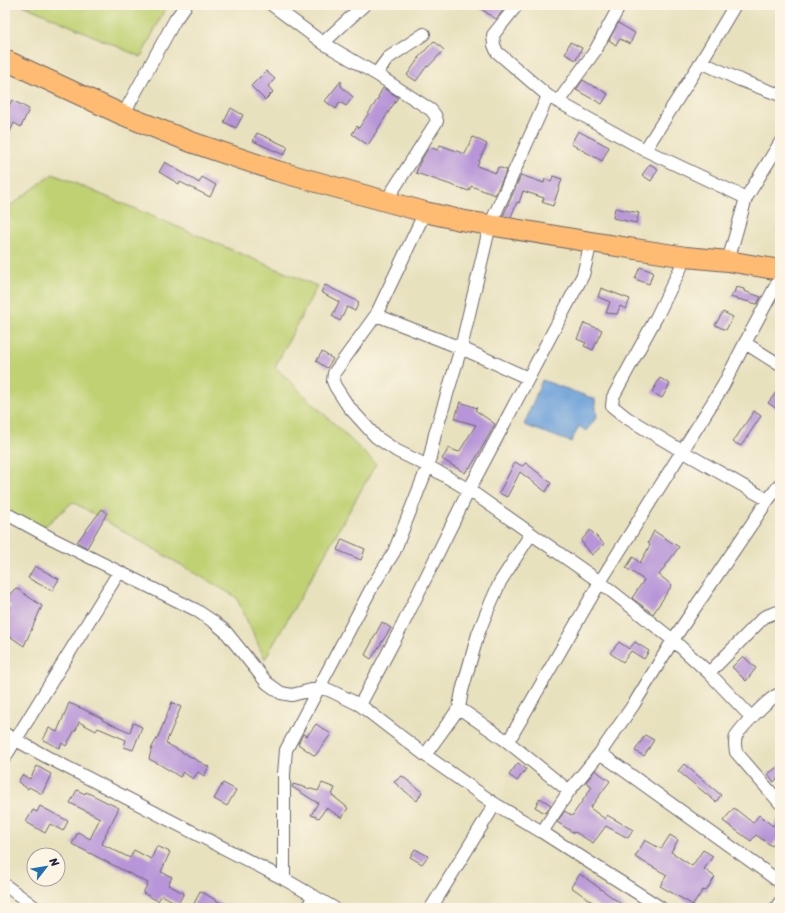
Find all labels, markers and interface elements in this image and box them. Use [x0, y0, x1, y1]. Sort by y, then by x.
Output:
north arrow [26, 847, 66, 887]
text: N [44, 853, 64, 871]

